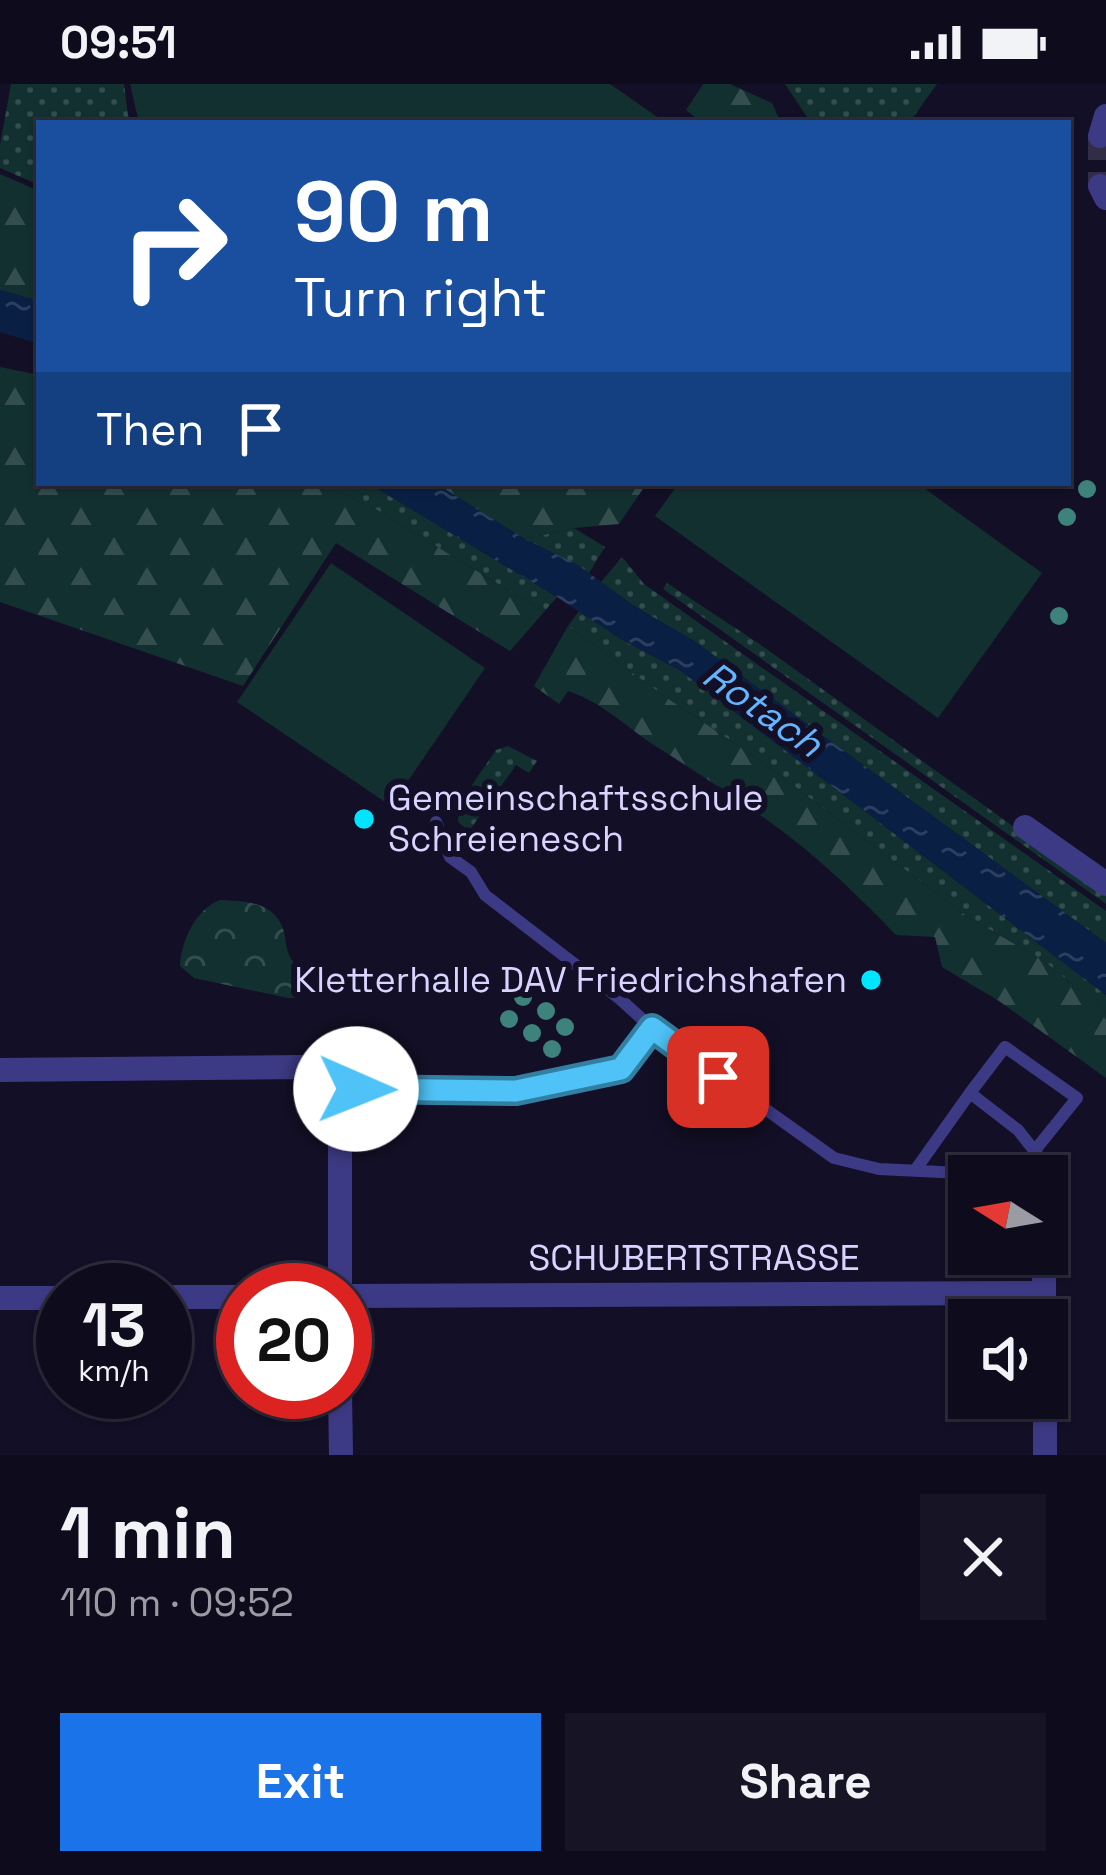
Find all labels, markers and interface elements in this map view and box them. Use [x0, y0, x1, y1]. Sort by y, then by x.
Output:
text: 09:51 [60, 14, 177, 71]
text: 90 m [294, 158, 493, 266]
icon: right [96, 168, 252, 324]
text: Turn right [294, 263, 547, 332]
icon: arrive [228, 396, 294, 462]
text: Then [96, 401, 204, 458]
water label: Rotach [694, 650, 833, 768]
place label: Gemeinschaftsschule Schreienesch [388, 775, 764, 862]
marker: Gemeinschaftsschule Schreienesch [351, 806, 377, 832]
place label: Kletterhalle DAV Friedrichshafen [294, 957, 847, 1003]
marker: Kletterhalle DAV Friedrichshafen [858, 967, 884, 993]
position arrow [293, 1026, 419, 1152]
pin [667, 1026, 769, 1128]
icon: arrive [685, 1044, 751, 1110]
north arrow [948, 1155, 1068, 1275]
map controls [948, 1155, 1068, 1419]
street label: SCHUBERTSTRASSE [528, 1235, 860, 1281]
speed limit sign: 20 [216, 1263, 372, 1419]
text: 13 [82, 1287, 146, 1364]
button: sound [948, 1299, 1068, 1419]
text: km/h [78, 1351, 150, 1390]
text: 1 min [60, 1487, 236, 1579]
button: close [920, 1494, 1046, 1620]
text: 110 m · 09:52 [60, 1578, 294, 1627]
button: Exit [60, 1713, 541, 1851]
button: Share [565, 1713, 1046, 1851]

